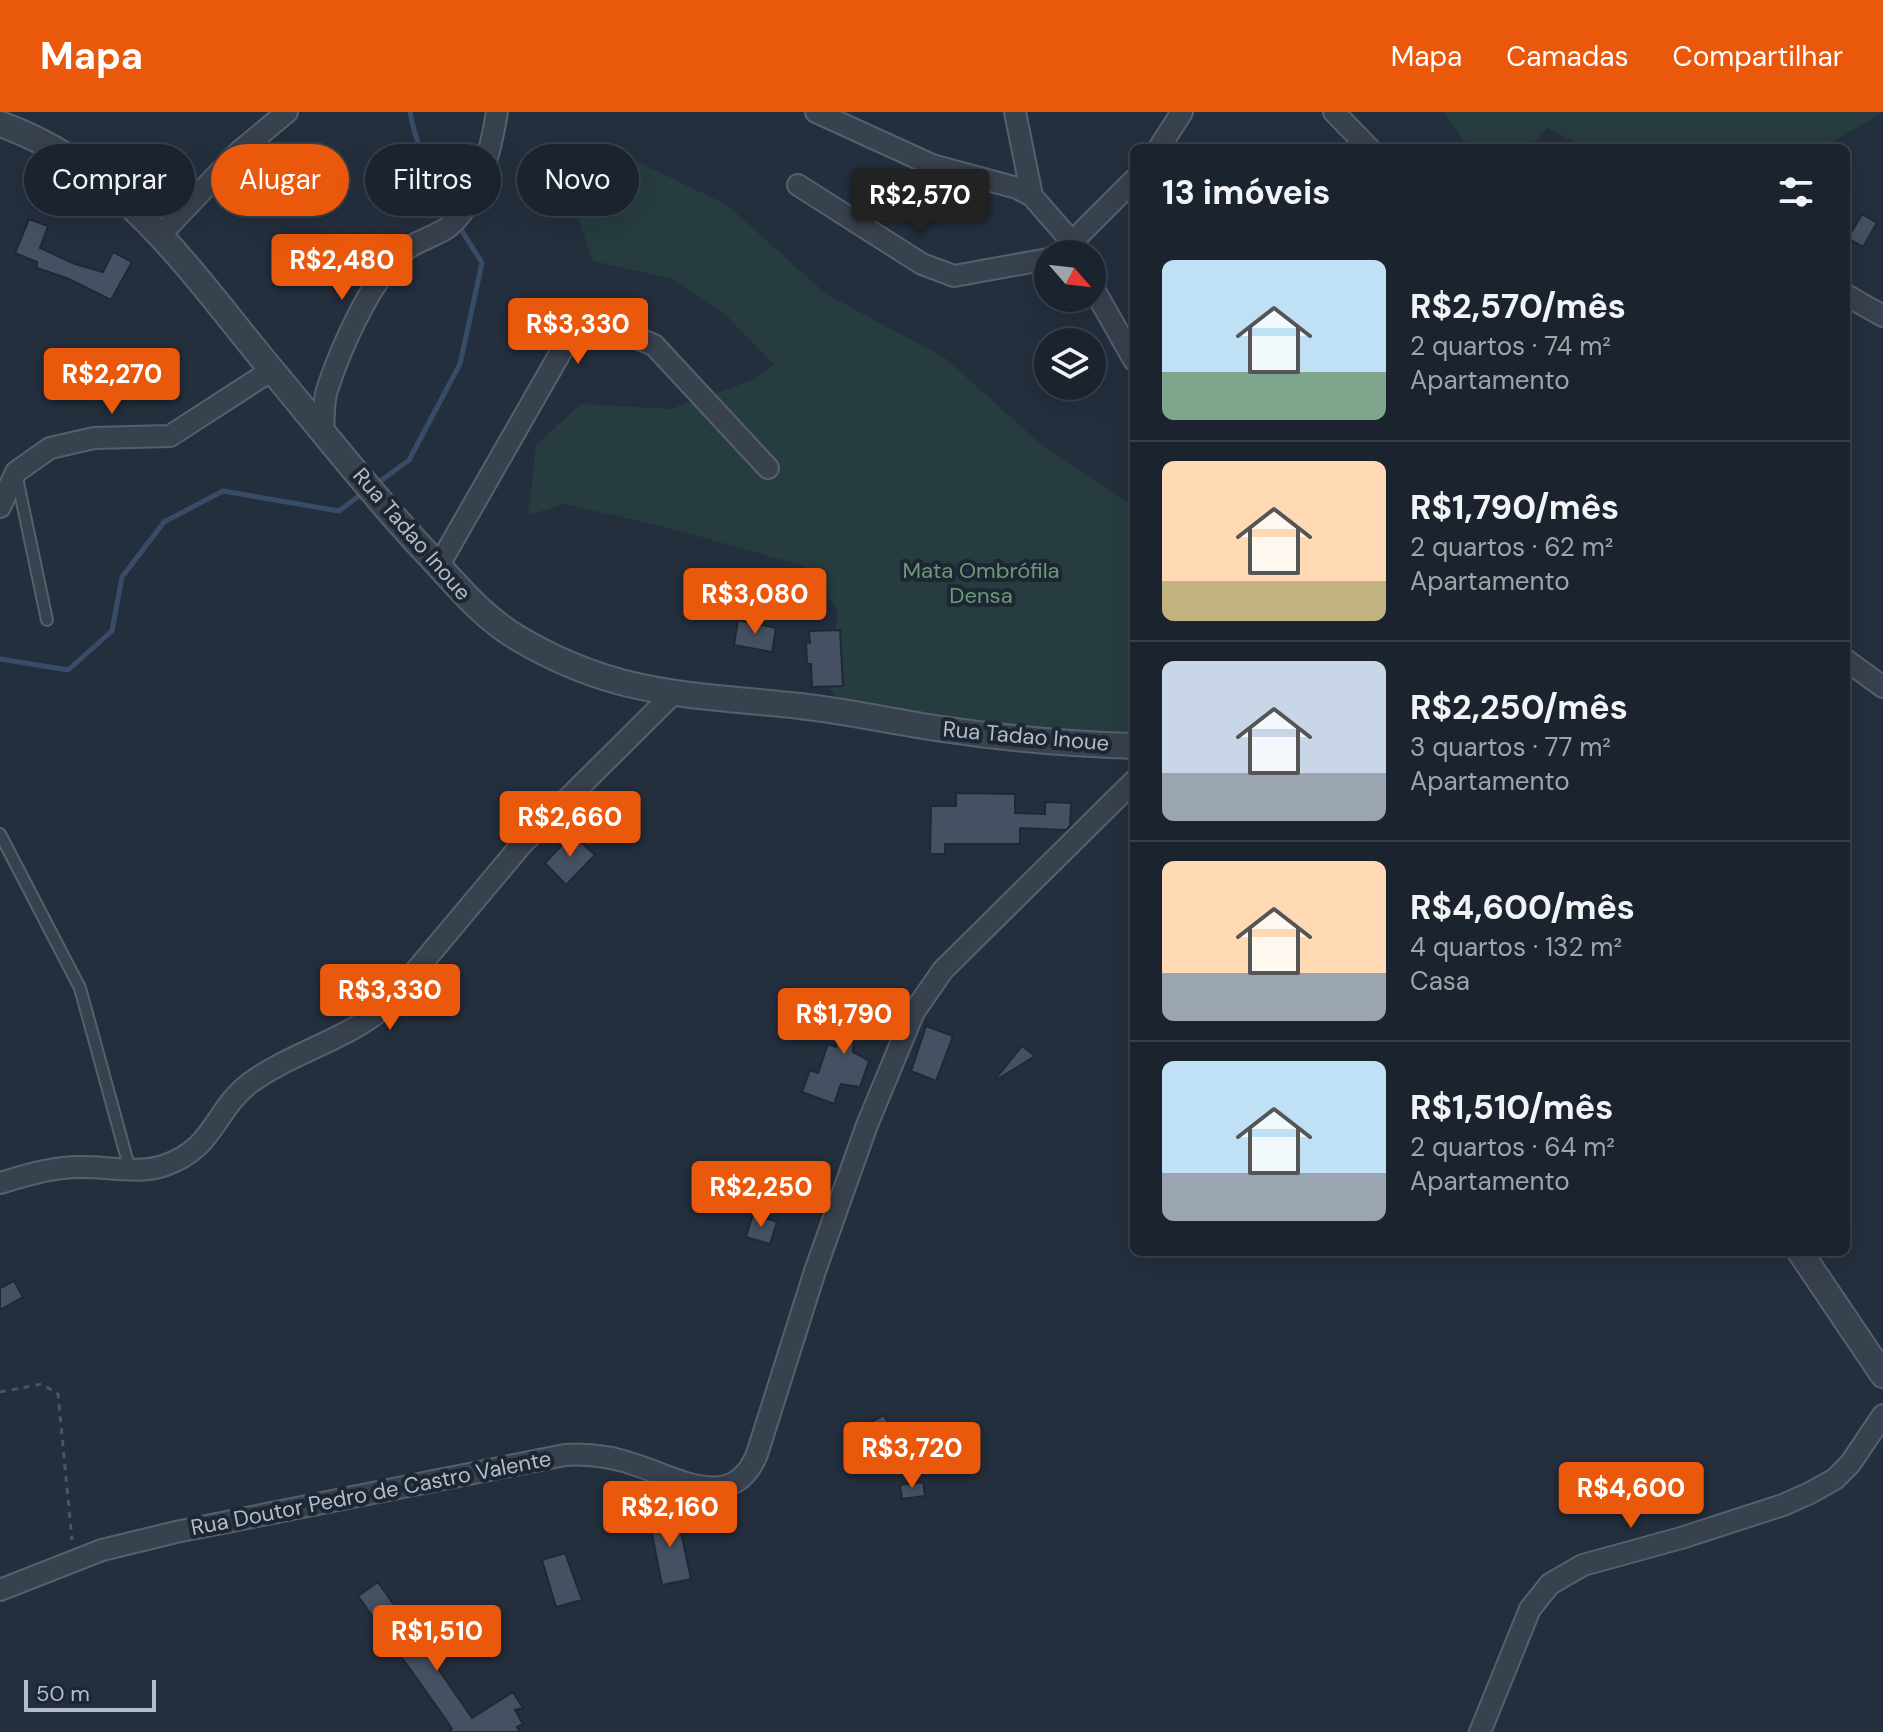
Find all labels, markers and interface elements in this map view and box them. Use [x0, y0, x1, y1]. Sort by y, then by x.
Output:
text: Mapa [40, 31, 143, 81]
text: Mapa [1391, 38, 1462, 75]
text: Camadas [1506, 38, 1629, 75]
text: Compartilhar [1673, 38, 1843, 75]
chip: Comprar [24, 144, 195, 216]
chip: Alugar [211, 144, 349, 216]
chip: Filtros [365, 144, 501, 216]
chip: Novo [517, 144, 639, 216]
pin: R$2,570 [846, 169, 994, 237]
text: 13 imóveis [1162, 170, 1330, 215]
icon: filters [1774, 170, 1818, 214]
text: R$2,570 [869, 178, 971, 212]
pin: R$2,480 [268, 234, 416, 302]
north arrow [1034, 240, 1106, 312]
map controls [1034, 240, 1106, 400]
text: R$2,480 [289, 243, 395, 277]
text: R$2,570/mês [1410, 284, 1626, 329]
icon: home [1226, 292, 1322, 388]
pin: R$3,330 [504, 298, 652, 366]
text: R$3,330 [526, 307, 630, 341]
button: layers [1034, 328, 1106, 400]
text: 2 quartos · 74 m² [1410, 329, 1611, 363]
pin: R$2,270 [38, 348, 186, 416]
text: R$2,270 [62, 357, 162, 391]
text: Apartamento [1410, 363, 1570, 397]
street label: Rua Tadao Inoue [346, 462, 478, 606]
text: R$1,790/mês [1410, 485, 1619, 530]
icon: home [1226, 493, 1322, 589]
text: 2 quartos · 62 m² [1410, 530, 1613, 564]
park label: Mata Ombrófila Densa [902, 556, 1060, 610]
text: Apartamento [1410, 564, 1570, 598]
pin: R$3,080 [681, 568, 829, 636]
text: R$3,080 [701, 577, 809, 611]
text: R$2,250/mês [1410, 685, 1628, 730]
icon: home [1226, 693, 1322, 789]
street label: Rua Tadao Inoue [942, 714, 1110, 758]
text: 3 quartos · 77 m² [1410, 730, 1611, 764]
text: Apartamento [1410, 764, 1570, 798]
pin: R$2,660 [496, 791, 644, 859]
text: R$2,660 [518, 800, 622, 834]
text: R$4,600/mês [1410, 885, 1635, 930]
icon: home [1226, 893, 1322, 989]
text: 4 quartos · 132 m² [1410, 930, 1622, 964]
pin: R$3,330 [316, 964, 464, 1032]
text: Casa [1410, 964, 1470, 998]
text: R$3,330 [338, 973, 442, 1007]
pin: R$1,790 [770, 988, 918, 1056]
text: R$1,790 [796, 997, 892, 1031]
text: R$1,510/mês [1410, 1085, 1613, 1130]
icon: home [1226, 1093, 1322, 1189]
text: 2 quartos · 64 m² [1410, 1130, 1615, 1164]
pin: R$2,250 [687, 1161, 835, 1229]
text: Apartamento [1410, 1164, 1570, 1198]
text: R$2,250 [710, 1170, 813, 1204]
pin: R$3,720 [838, 1422, 986, 1490]
text: R$3,720 [861, 1431, 963, 1465]
street label: Rua Doutor Pedro de Castro Valente [188, 1444, 554, 1542]
pin: R$4,600 [1557, 1462, 1705, 1530]
text: R$4,600 [1577, 1471, 1685, 1505]
pin: R$2,160 [596, 1481, 744, 1549]
text: R$2,160 [621, 1490, 719, 1524]
pin: R$1,510 [363, 1605, 511, 1673]
text: R$1,510 [391, 1614, 483, 1648]
scale bar [24, 1676, 156, 1712]
text: 50 m [36, 1679, 90, 1708]

